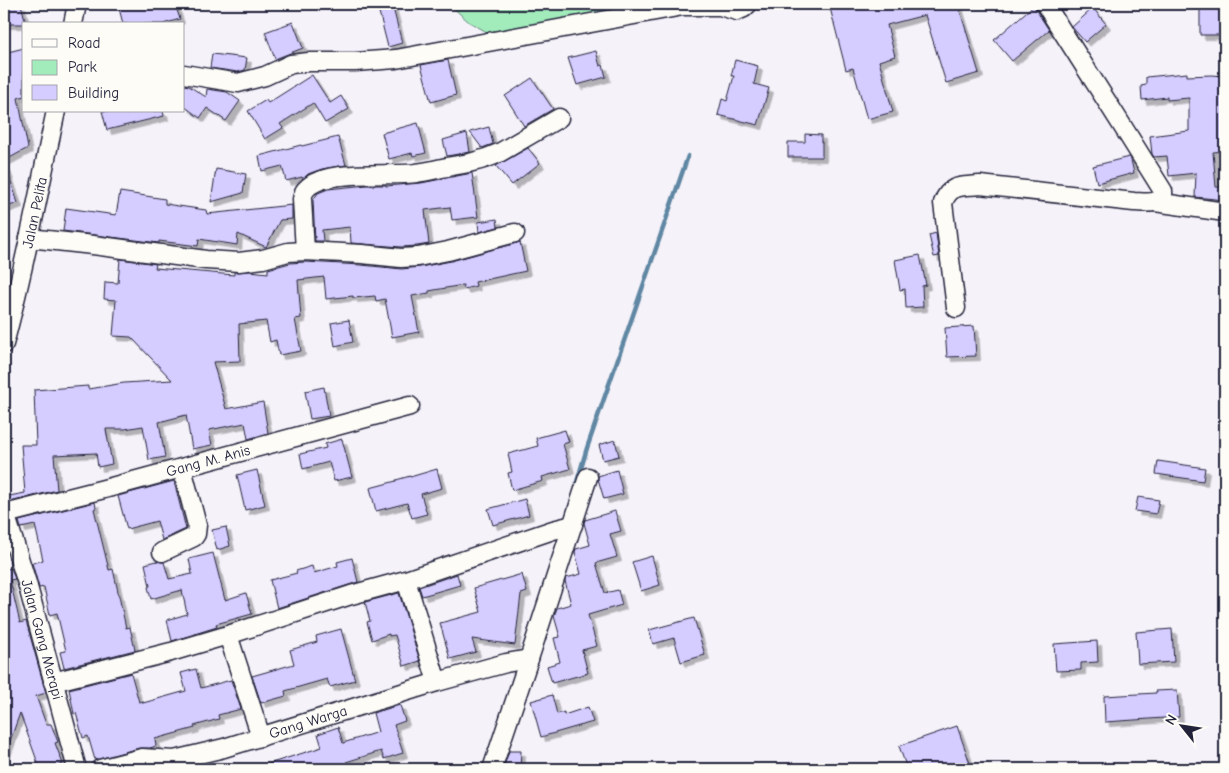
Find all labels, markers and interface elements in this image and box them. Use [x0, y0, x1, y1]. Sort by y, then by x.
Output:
legend [22, 22, 185, 112]
text: Road [68, 34, 100, 52]
text: Park [68, 58, 97, 76]
text: Building [68, 84, 119, 102]
street label: Jalan Pelita [18, 175, 51, 250]
street label: Gang M. Anis [164, 441, 252, 481]
street label: Jalan Gang Merapi [17, 577, 67, 701]
north arrow [1156, 700, 1206, 750]
street label: Gang Warga [267, 701, 349, 742]
text: N [1162, 712, 1181, 728]

